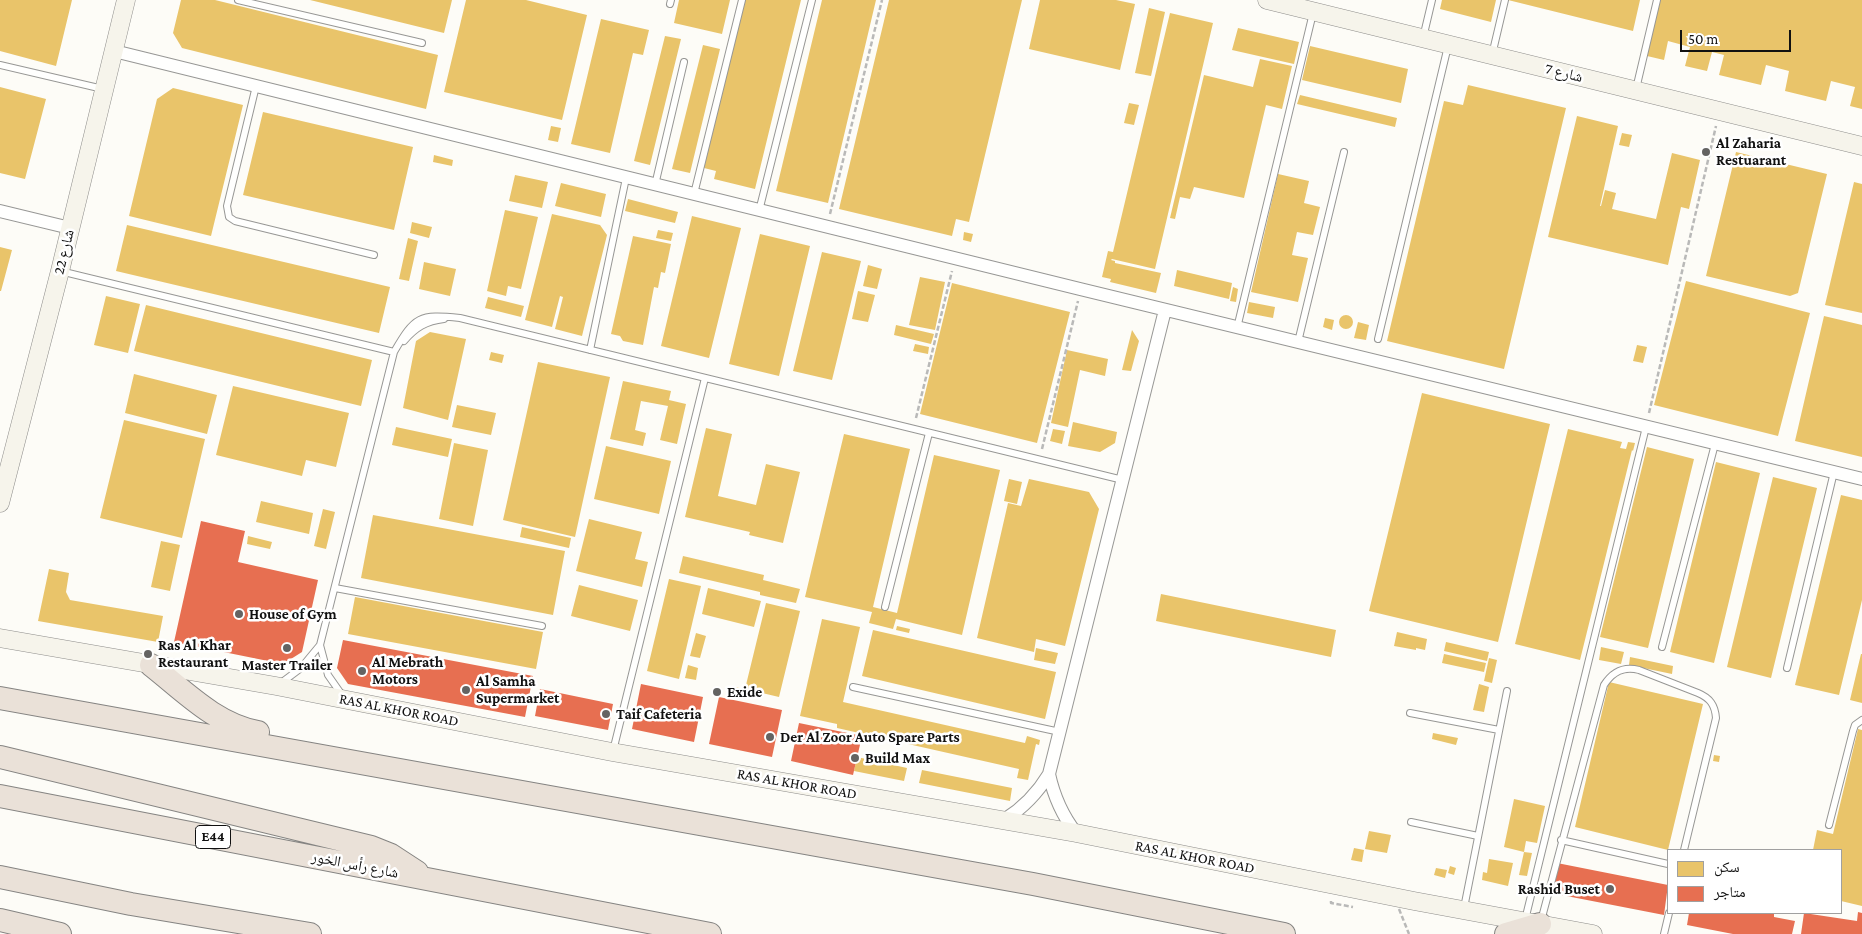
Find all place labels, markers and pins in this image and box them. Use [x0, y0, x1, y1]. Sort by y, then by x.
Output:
place label: Al Zaharia Restuarant [1716, 134, 1786, 169]
marker: Al Zaharia Restuarant [1700, 146, 1712, 158]
place label: House of Gym [249, 605, 337, 623]
marker: House of Gym [233, 608, 245, 620]
place label: Ras Al Khar Restaurant [158, 636, 231, 671]
marker: Master Trailer [281, 642, 293, 654]
marker: Ras Al Khar Restaurant [142, 648, 154, 660]
place label: Al Mebrath Motors [372, 653, 443, 688]
place label: Master Trailer [241, 656, 333, 674]
marker: Al Mebrath Motors [356, 665, 368, 677]
place label: Al Samha Supermarket [476, 672, 559, 707]
place label: Exide [727, 683, 762, 701]
marker: Al Samha Supermarket [460, 684, 472, 696]
marker: Exide [711, 686, 723, 698]
place label: Taif Cafeteria [616, 705, 702, 723]
marker: Taif Cafeteria [600, 708, 612, 720]
place label: Der Al Zoor Auto Spare Parts [780, 728, 960, 746]
marker: Der Al Zoor Auto Spare Parts [764, 731, 776, 743]
place label: Build Max [865, 749, 930, 767]
marker: Build Max [849, 752, 861, 764]
place label: Rashid Buset [1518, 880, 1600, 898]
marker: Rashid Buset [1604, 883, 1616, 895]

